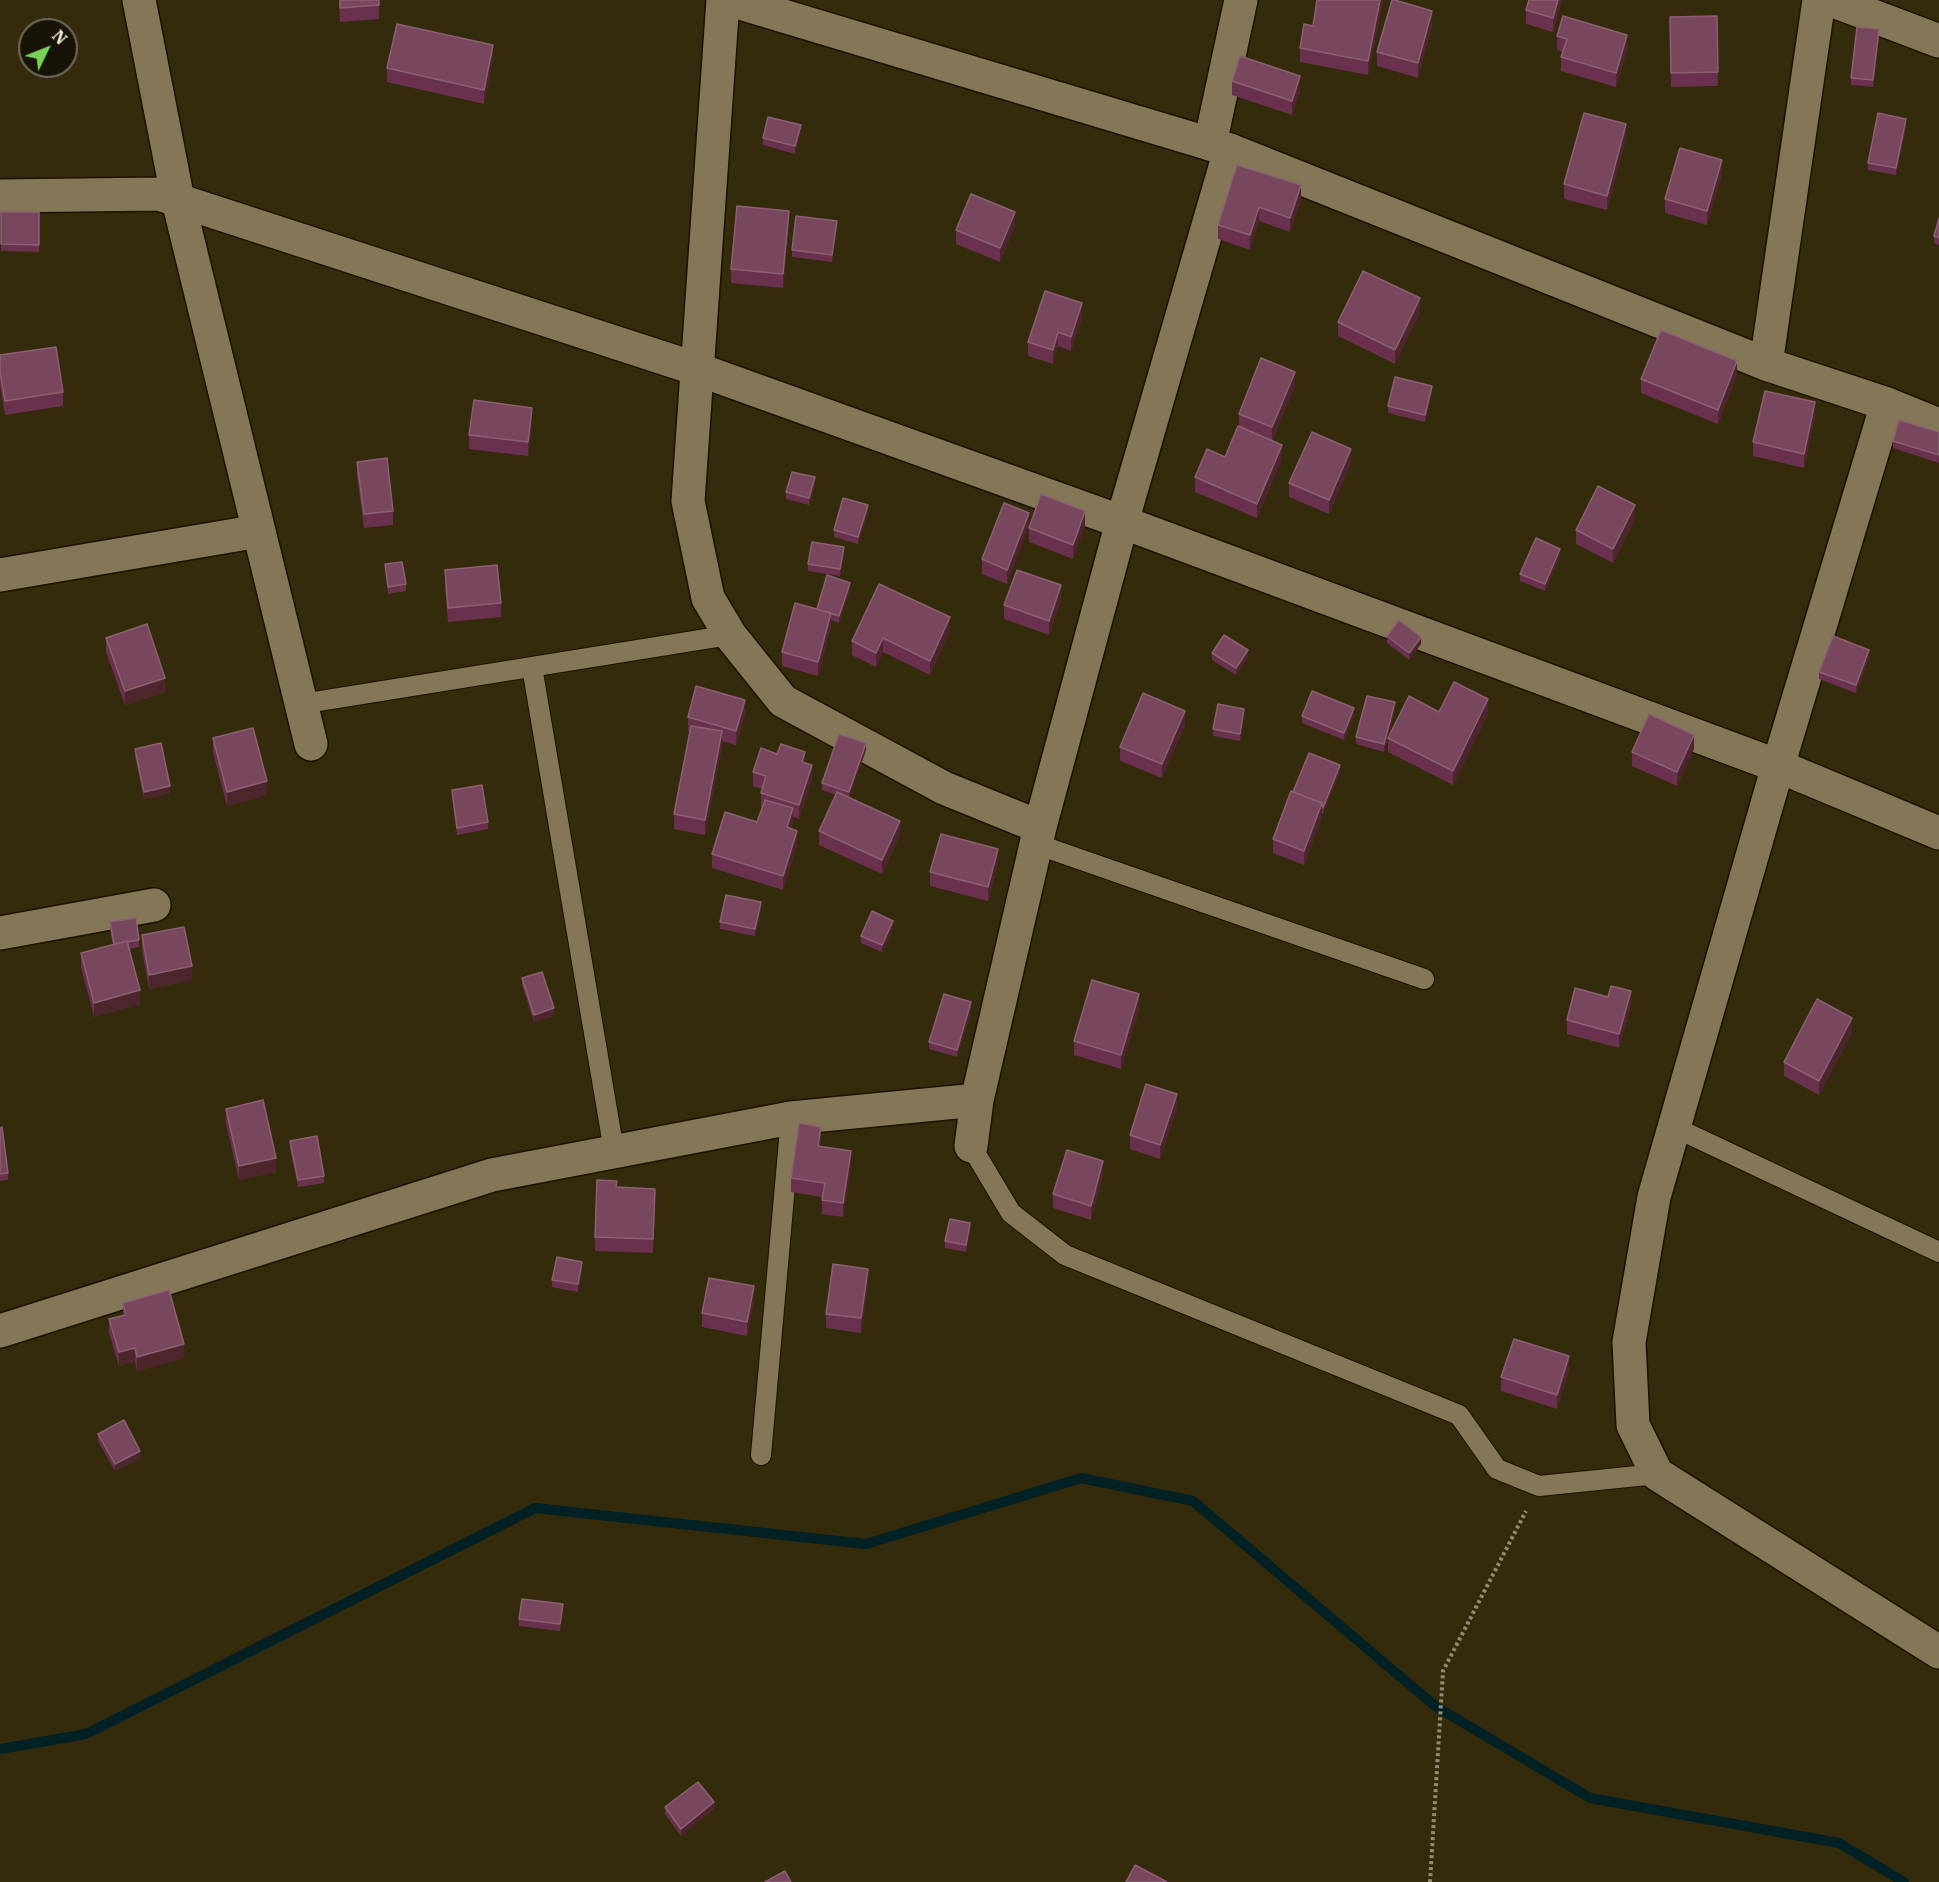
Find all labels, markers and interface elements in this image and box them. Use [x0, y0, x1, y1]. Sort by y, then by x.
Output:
north arrow [18, 18, 78, 78]
text: N [48, 26, 71, 49]

